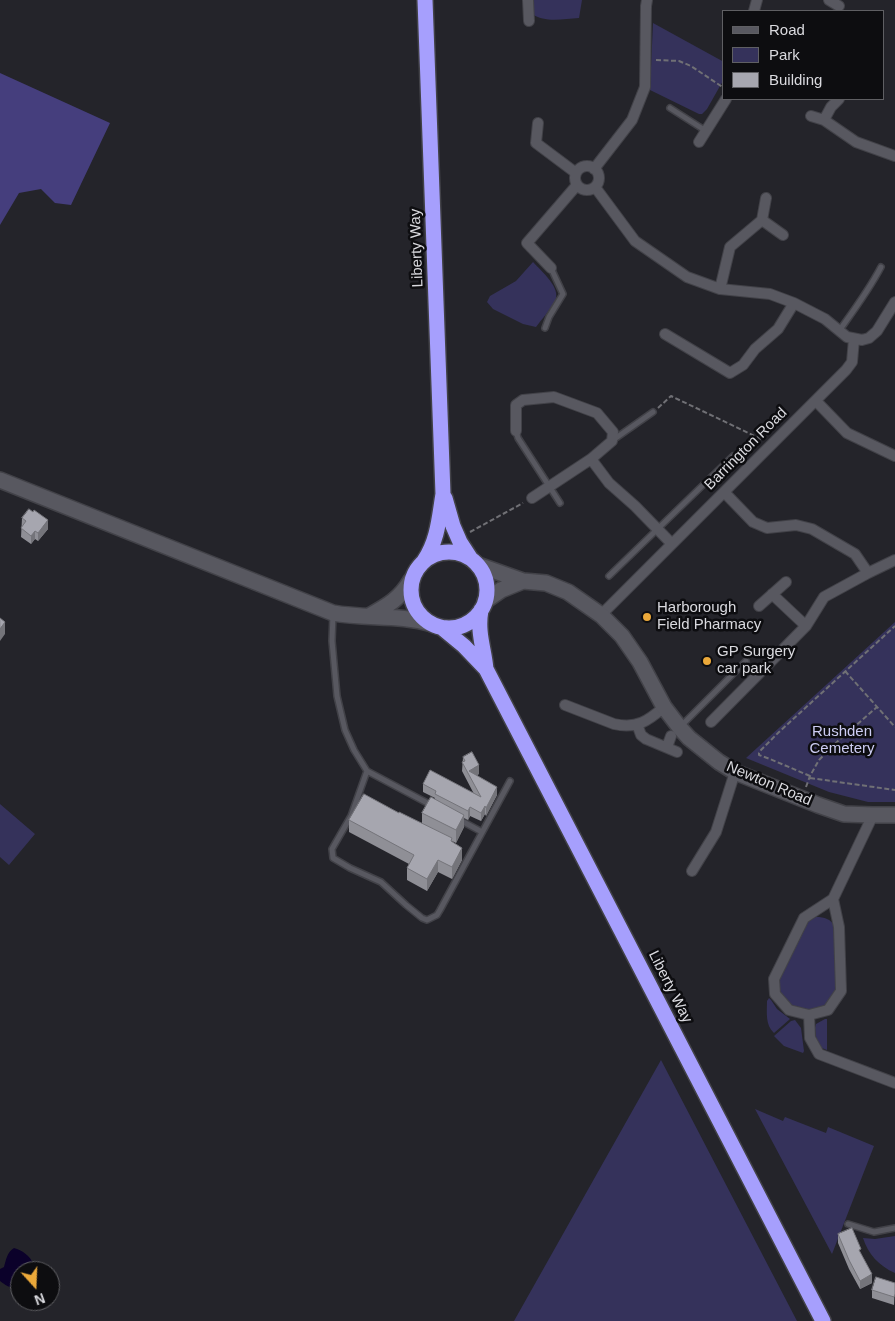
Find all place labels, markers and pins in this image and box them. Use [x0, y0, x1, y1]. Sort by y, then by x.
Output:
place label: Harborough Field Pharmacy [657, 599, 761, 634]
marker: Harborough Field Pharmacy [641, 611, 653, 623]
place label: GP Surgery car park [717, 643, 795, 678]
marker: GP Surgery car park [701, 655, 713, 667]

